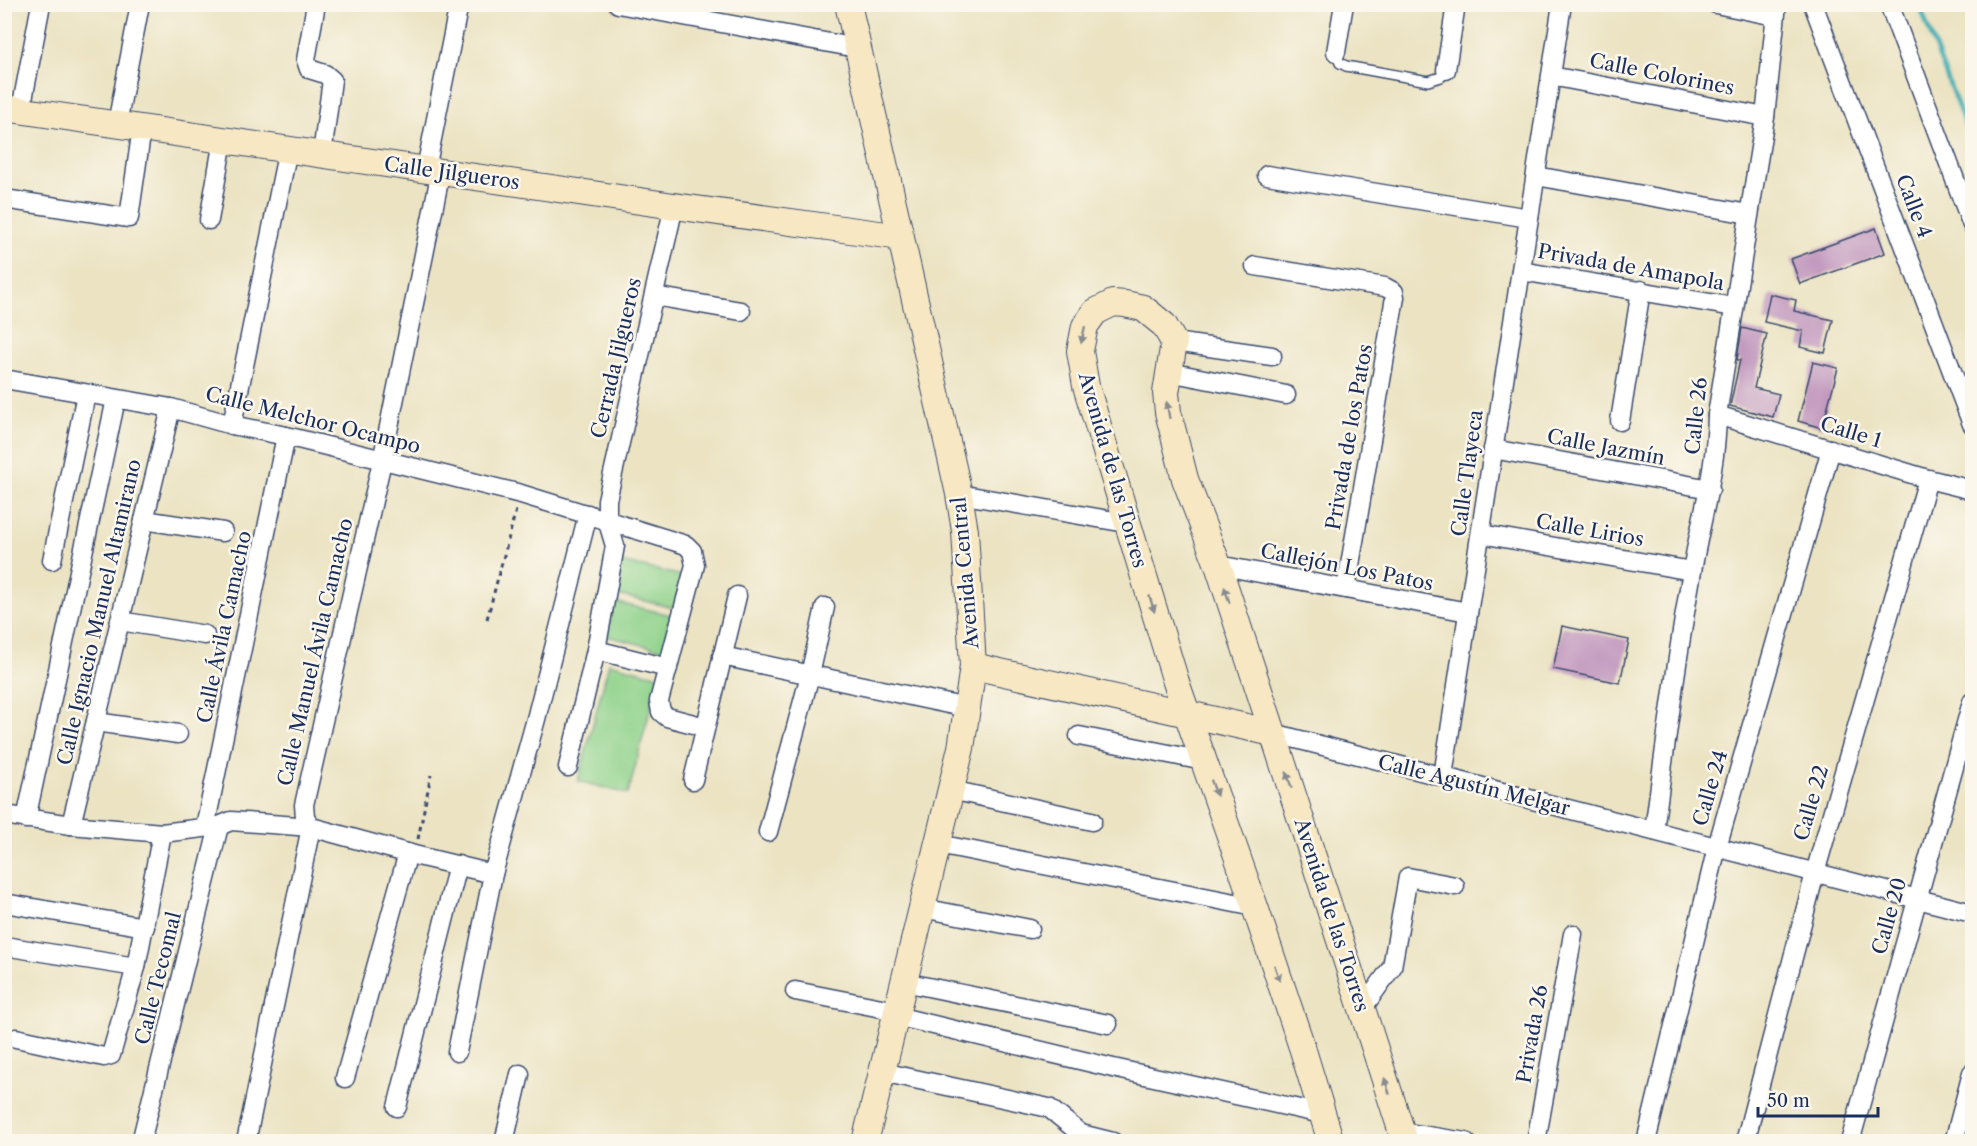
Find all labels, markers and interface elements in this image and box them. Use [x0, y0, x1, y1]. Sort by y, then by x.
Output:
street label: Calle Colorines [1587, 48, 1737, 100]
street label: Calle Jilgueros [383, 152, 521, 194]
street label: Calle 4 [1891, 171, 1937, 241]
street label: Privada de Amapola [1536, 239, 1727, 295]
street label: Cerrada Jilgueros [586, 275, 646, 441]
one-way arrow [1078, 326, 1088, 344]
street label: Privada de los Patos [1321, 342, 1377, 532]
street label: Avenida de las Torres [1073, 369, 1152, 570]
street label: Calle 26 [1680, 376, 1712, 456]
street label: Calle Melchor Ocampo [203, 382, 423, 458]
one-way arrow [1163, 400, 1172, 419]
street label: Calle Tlayeca [1446, 408, 1488, 538]
street label: Calle 1 [1817, 411, 1885, 453]
street label: Calle Jazmín [1545, 424, 1667, 470]
street label: Calle Ignacio Manuel Altamirano [52, 457, 146, 767]
street label: Avenida Central [946, 496, 984, 651]
street label: Calle Lirios [1534, 509, 1646, 551]
street label: Calle Manuel Ávila Camacho [272, 516, 358, 788]
street label: Calle Ávila Camacho [191, 528, 256, 725]
street label: Callejón Los Patos [1258, 538, 1436, 596]
one-way arrow [1222, 586, 1232, 604]
one-way arrow [1147, 595, 1157, 613]
street label: Calle 24 [1688, 747, 1732, 829]
street label: Calle Agustín Melgar [1375, 750, 1573, 821]
street label: Calle 22 [1789, 762, 1833, 844]
one-way arrow [1283, 771, 1293, 789]
one-way arrow [1210, 779, 1220, 797]
street label: Avenida de las Torres [1289, 814, 1375, 1015]
street label: Calle 20 [1867, 875, 1911, 957]
street label: Calle Tecomal [130, 909, 186, 1047]
one-way arrow [1273, 964, 1282, 982]
street label: Privada 26 [1512, 983, 1552, 1085]
one-way arrow [1382, 1077, 1391, 1095]
scale bar [1758, 1080, 1878, 1118]
text: 50 m [1767, 1090, 1810, 1112]

